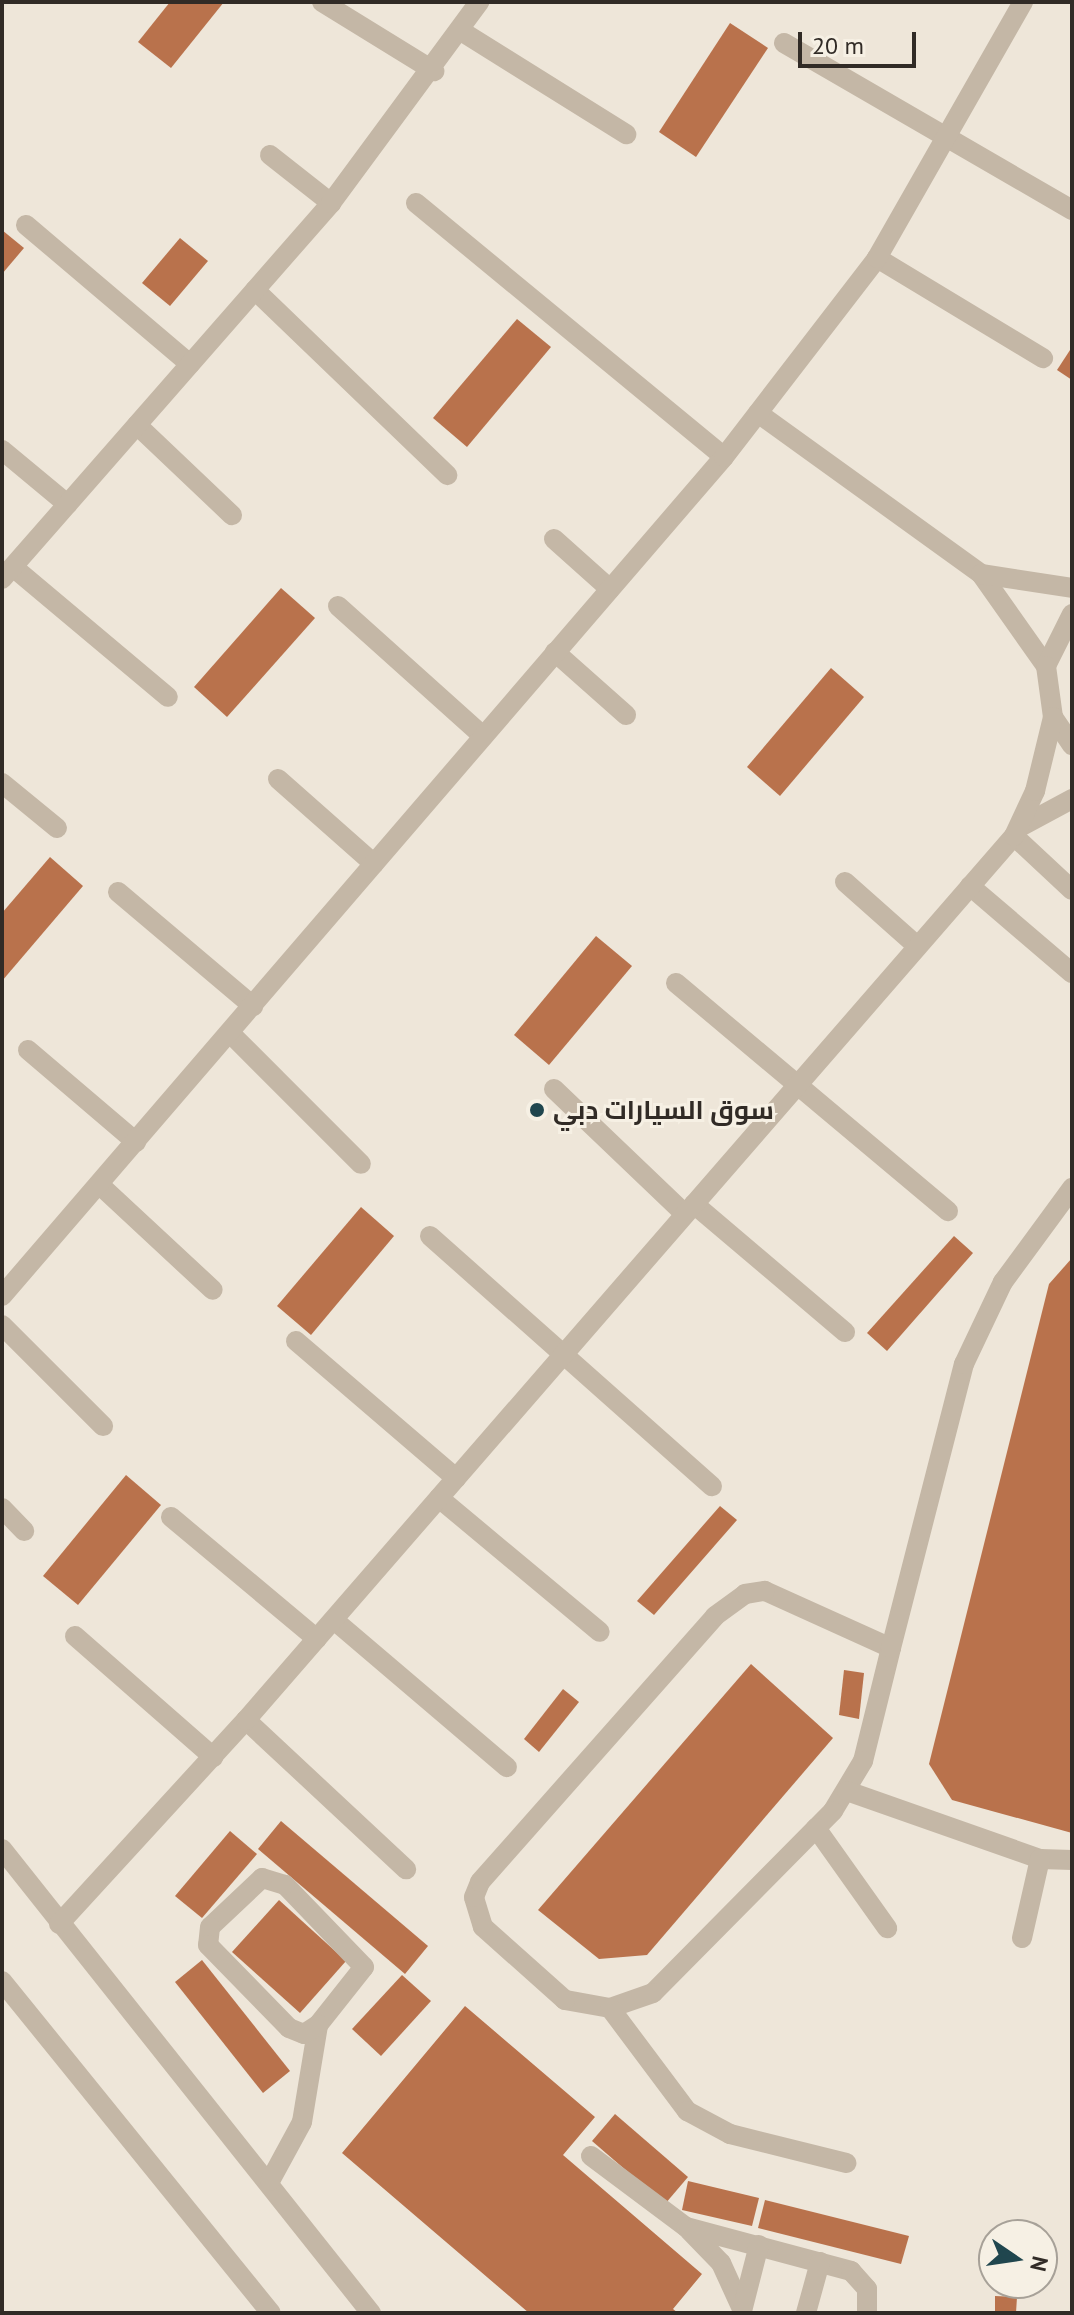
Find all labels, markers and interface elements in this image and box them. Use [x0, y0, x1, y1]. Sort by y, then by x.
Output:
scale bar [802, 16, 920, 66]
text: 20 m [812, 30, 864, 61]
place label: سوق السيارات دبي [553, 1094, 774, 1126]
marker: سوق السيارات دبي [528, 1101, 546, 1119]
north arrow [978, 2219, 1058, 2299]
text: N [1024, 2254, 1055, 2274]

